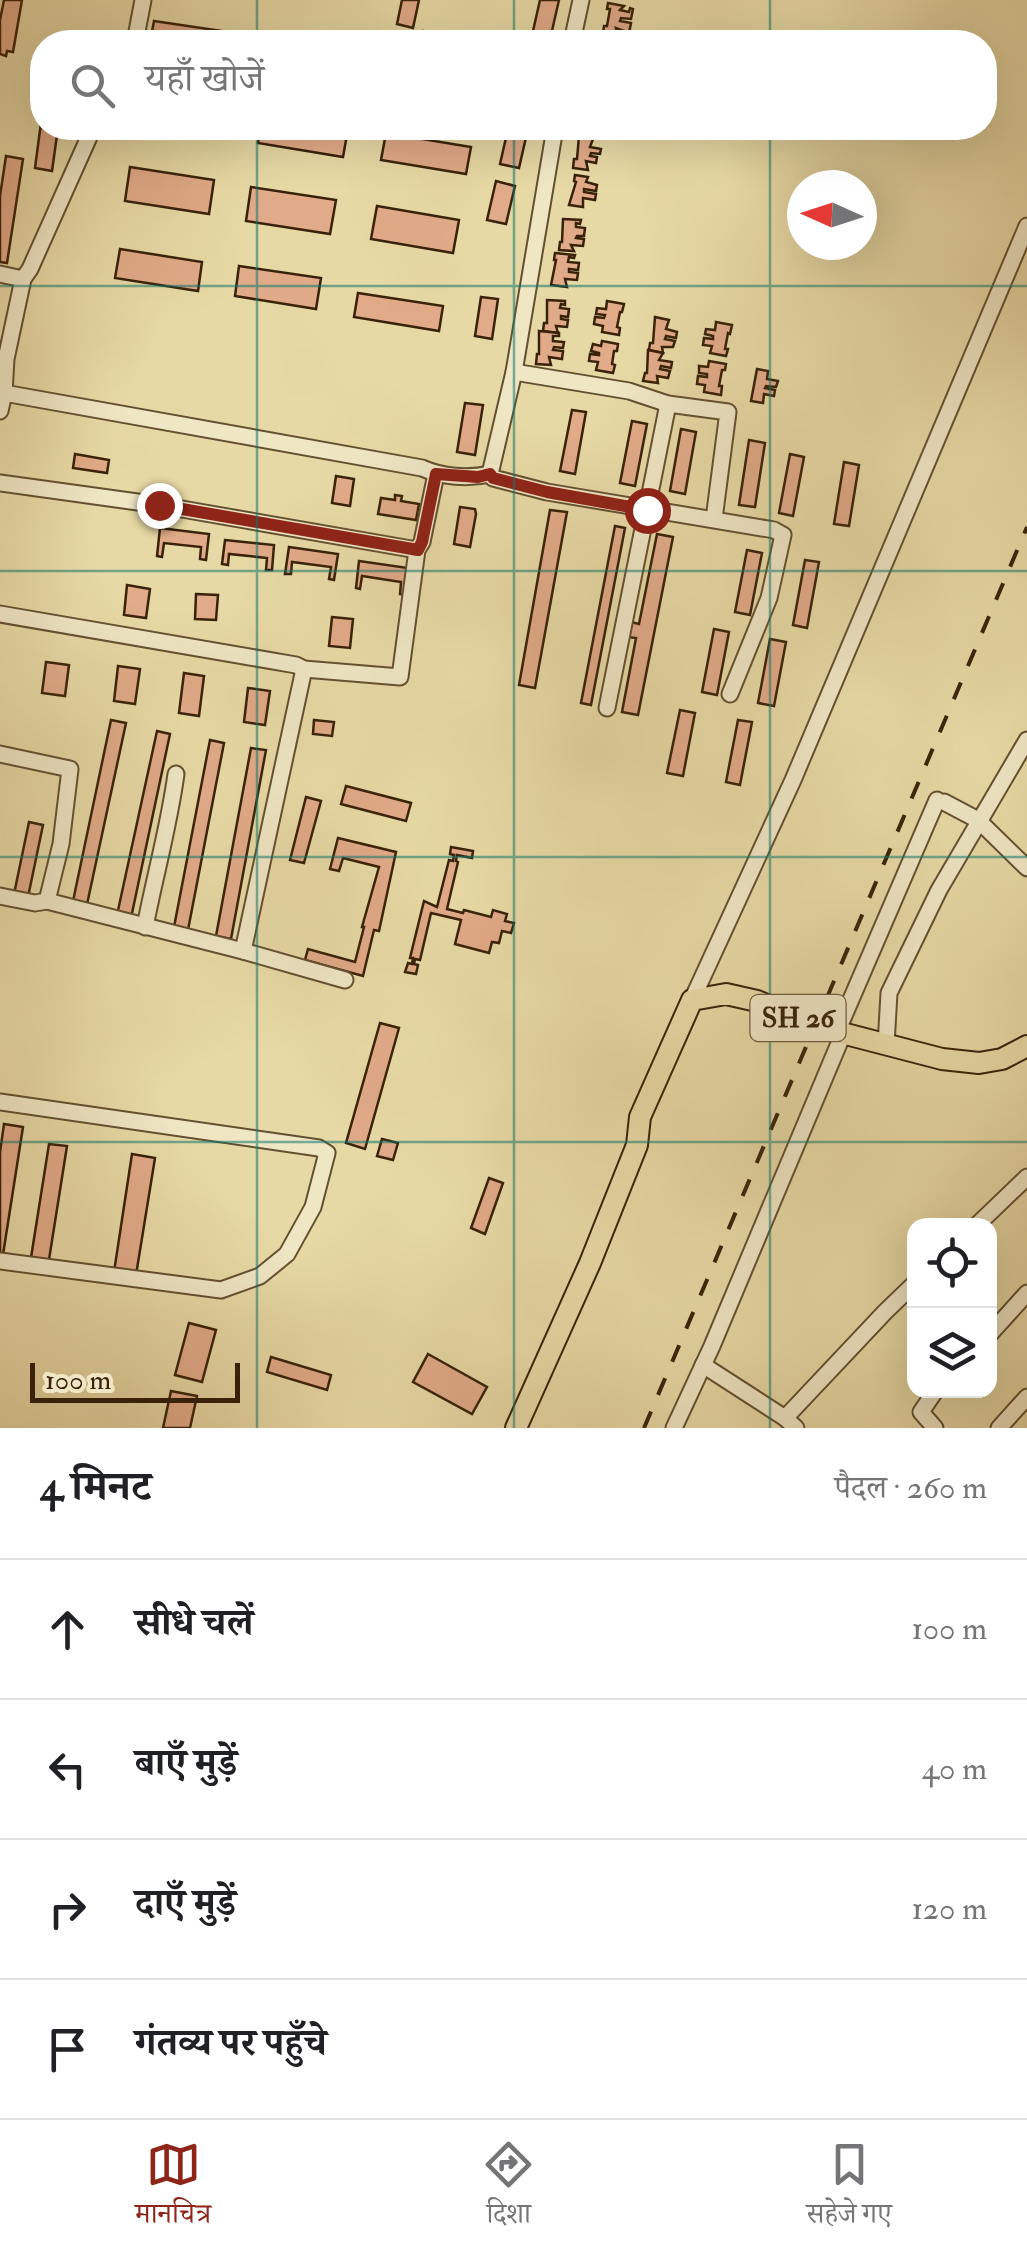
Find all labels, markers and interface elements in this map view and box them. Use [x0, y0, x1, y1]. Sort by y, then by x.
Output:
search box [30, 30, 997, 140]
text: यहाँ खोजें [145, 55, 264, 103]
icon: search [65, 58, 120, 113]
north arrow [787, 170, 877, 260]
route end [137, 483, 183, 529]
route start [625, 488, 671, 534]
road number: SH 26 [750, 995, 846, 1041]
map controls [907, 1218, 997, 1398]
button: locate [907, 1218, 997, 1308]
button: layers [907, 1308, 997, 1398]
scale bar [30, 1358, 240, 1402]
text: 100 m [45, 1363, 111, 1398]
text: 4 मिनट [40, 1461, 151, 1513]
text: पैदल · 260 m [835, 1468, 987, 1508]
text: सीधे चलें [135, 1599, 253, 1647]
icon: ahead [40, 1602, 95, 1657]
text: 100 m [911, 1609, 987, 1649]
text: बाएँ मुड़ें [135, 1739, 237, 1787]
icon: left [40, 1742, 95, 1797]
text: 40 m [922, 1749, 987, 1789]
text: दाएँ मुड़ें [135, 1879, 236, 1927]
icon: right [40, 1882, 95, 1937]
text: 120 m [911, 1889, 987, 1929]
text: गंतव्य पर पहुँचे [135, 2019, 327, 2067]
icon: arrive [40, 2022, 95, 2077]
tab: मानचित्र [135, 2137, 211, 2241]
tab: दिशा [481, 2137, 536, 2241]
tab: सहेजे गए [806, 2137, 892, 2241]

